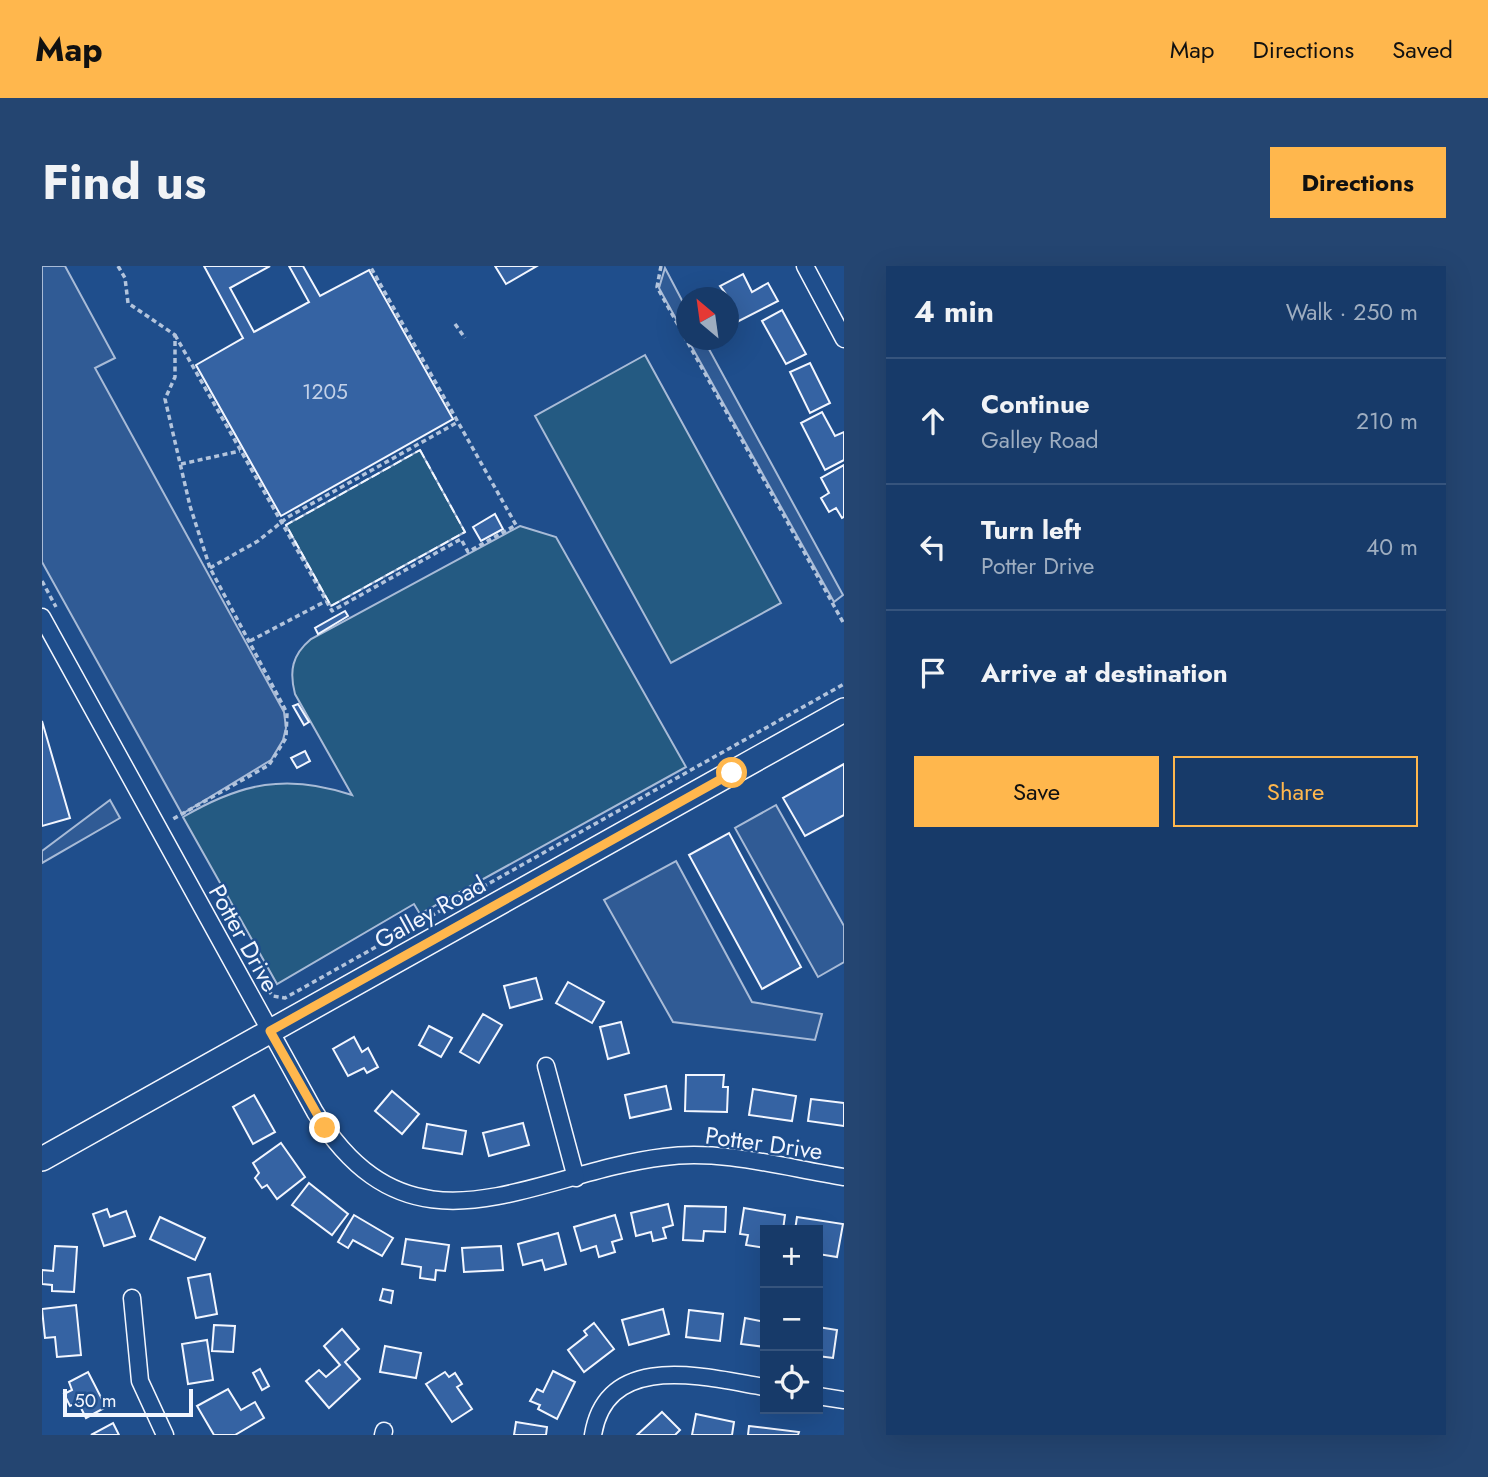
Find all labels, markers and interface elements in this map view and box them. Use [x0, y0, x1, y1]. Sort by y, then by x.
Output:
text: Map [35, 26, 103, 73]
text: Map [1170, 32, 1215, 67]
text: Directions [1253, 32, 1354, 67]
text: Saved [1392, 32, 1453, 67]
text: Find us [42, 147, 206, 217]
button: Directions [1270, 147, 1446, 218]
north arrow [676, 287, 739, 350]
text: 4 min [914, 290, 994, 333]
text: Walk · 250 m [1286, 295, 1418, 329]
house number: 1205 [302, 377, 348, 407]
text: Continue [981, 385, 1090, 423]
icon: ahead [914, 402, 952, 440]
text: 210 m [1356, 404, 1418, 438]
text: Galley Road [981, 423, 1099, 457]
text: Turn left [981, 511, 1081, 549]
icon: left [914, 528, 952, 566]
text: 40 m [1366, 530, 1418, 564]
text: Potter Drive [981, 549, 1094, 583]
icon: arrive [914, 654, 952, 692]
text: Arrive at destination [981, 654, 1228, 692]
button: Save [914, 756, 1159, 827]
button: Share [1173, 756, 1418, 827]
route start [716, 757, 747, 788]
street label: Galley Road [368, 867, 492, 957]
street label: Potter Drive [200, 878, 288, 998]
route end [309, 1112, 340, 1143]
street label: Potter Drive [703, 1117, 825, 1169]
map controls [760, 1225, 823, 1414]
button: + [760, 1225, 823, 1288]
button: − [760, 1288, 823, 1351]
button: locate [760, 1351, 823, 1414]
scale bar [63, 1386, 192, 1418]
text: 50 m [74, 1387, 117, 1414]

